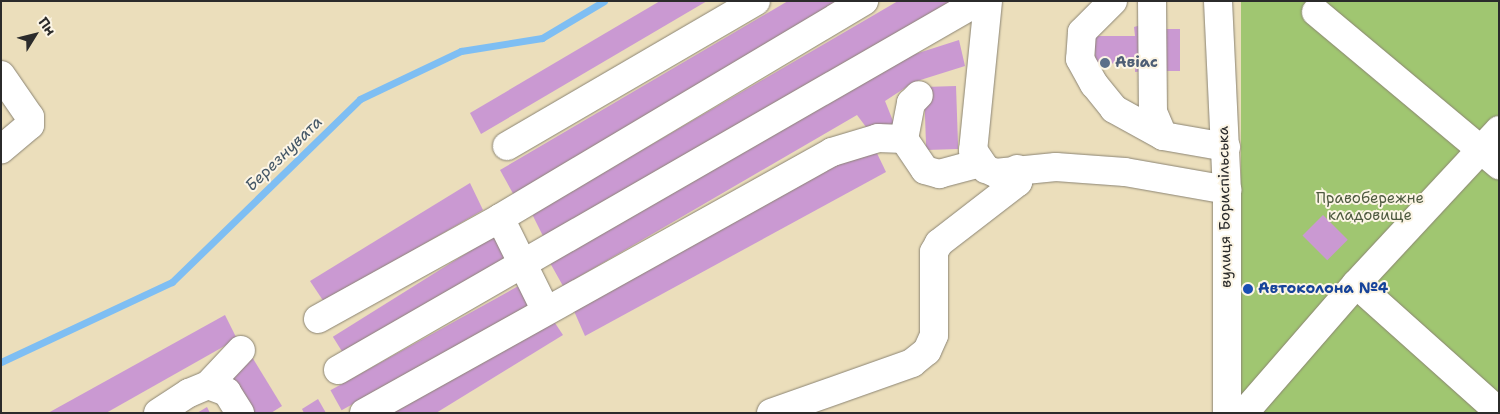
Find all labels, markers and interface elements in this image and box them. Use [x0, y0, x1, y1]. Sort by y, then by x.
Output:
north arrow [10, 10, 60, 60]
text: Пн [34, 13, 60, 39]
place label: Авіас [1115, 54, 1158, 72]
marker: Авіас [1099, 57, 1111, 69]
water label: Березнувата [242, 113, 326, 195]
street label: вулиця Бориспільська [1215, 126, 1235, 288]
park label: Правобережне кладовище [1316, 189, 1424, 224]
place label: Автоколона №4 [1258, 280, 1388, 298]
marker: Автоколона №4 [1242, 283, 1254, 295]

